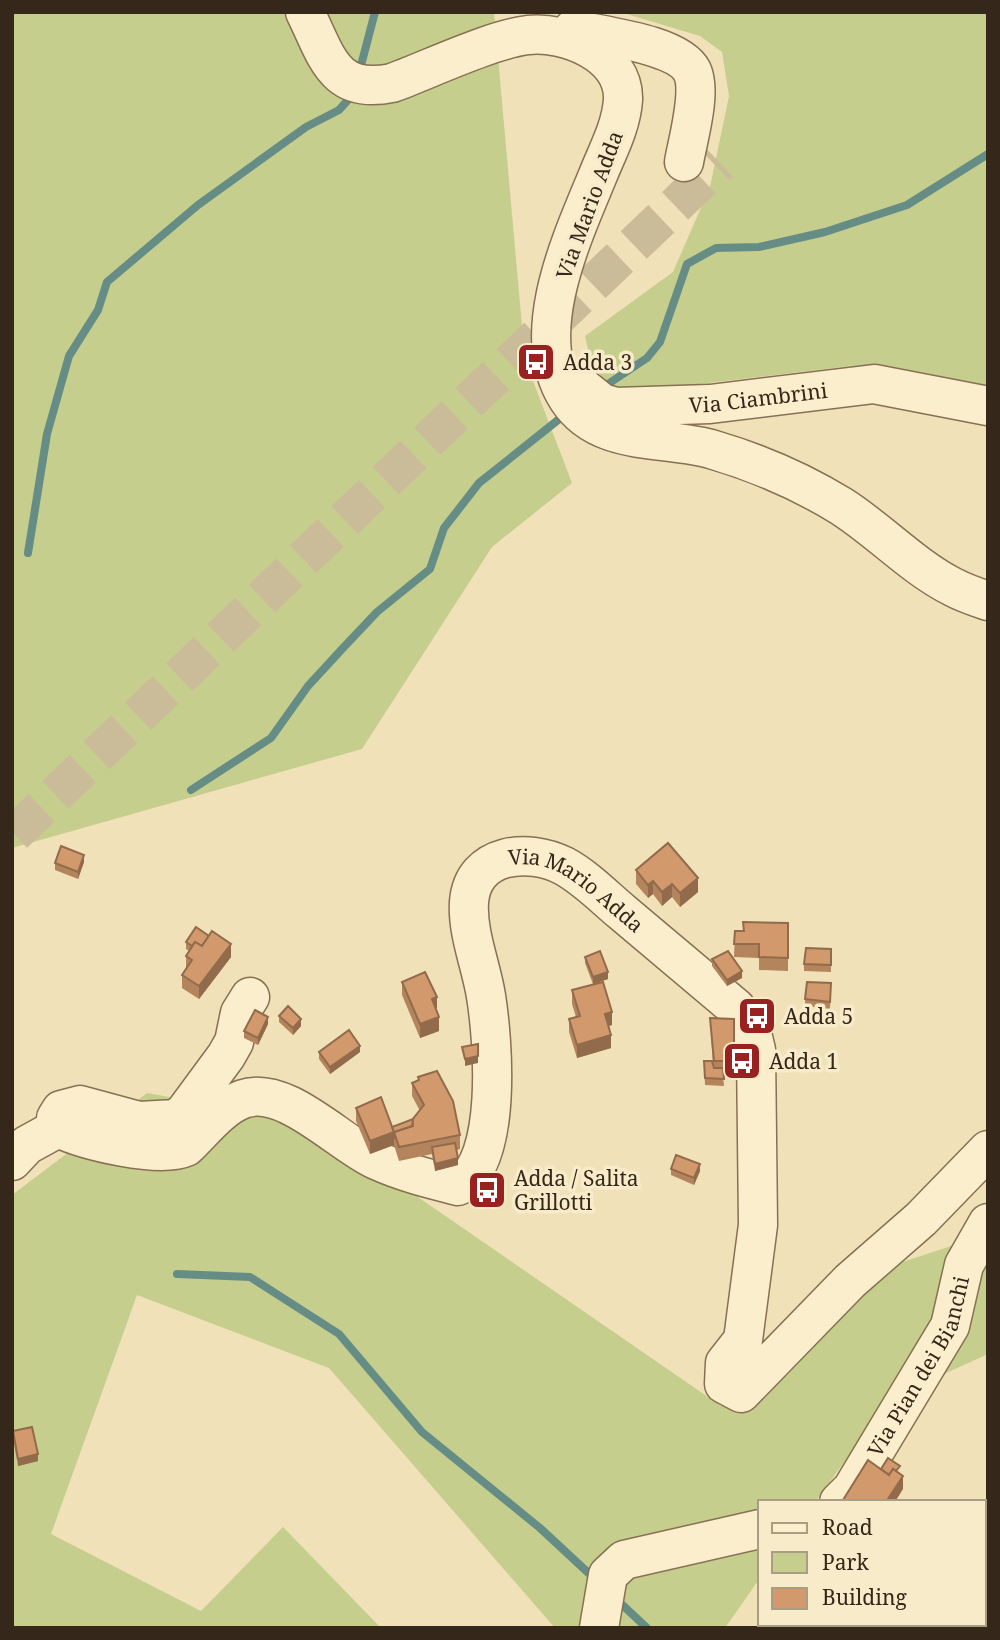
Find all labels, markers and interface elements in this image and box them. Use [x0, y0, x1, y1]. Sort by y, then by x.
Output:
street label: Via Mario Adda [549, 127, 629, 283]
bus stop icon: Adda 3 [515, 341, 557, 383]
place label: Adda 3 [563, 348, 632, 376]
street label: Via Ciambrini [688, 376, 829, 419]
street label: Via Mario Adda [507, 842, 650, 938]
bus stop icon: Adda 5 [736, 995, 778, 1037]
place label: Adda 5 [784, 1002, 853, 1030]
bus stop icon: Adda 1 [721, 1040, 763, 1082]
place label: Adda 1 [769, 1047, 838, 1075]
place label: Adda / Salita Grillotti [514, 1164, 639, 1216]
bus stop icon: Adda / Salita Grillotti [466, 1169, 508, 1211]
street label: Via Pian dei Bianchi [861, 1273, 975, 1462]
legend [758, 1500, 986, 1626]
text: Road [822, 1513, 873, 1541]
text: Park [822, 1548, 869, 1576]
text: Building [822, 1583, 907, 1611]

